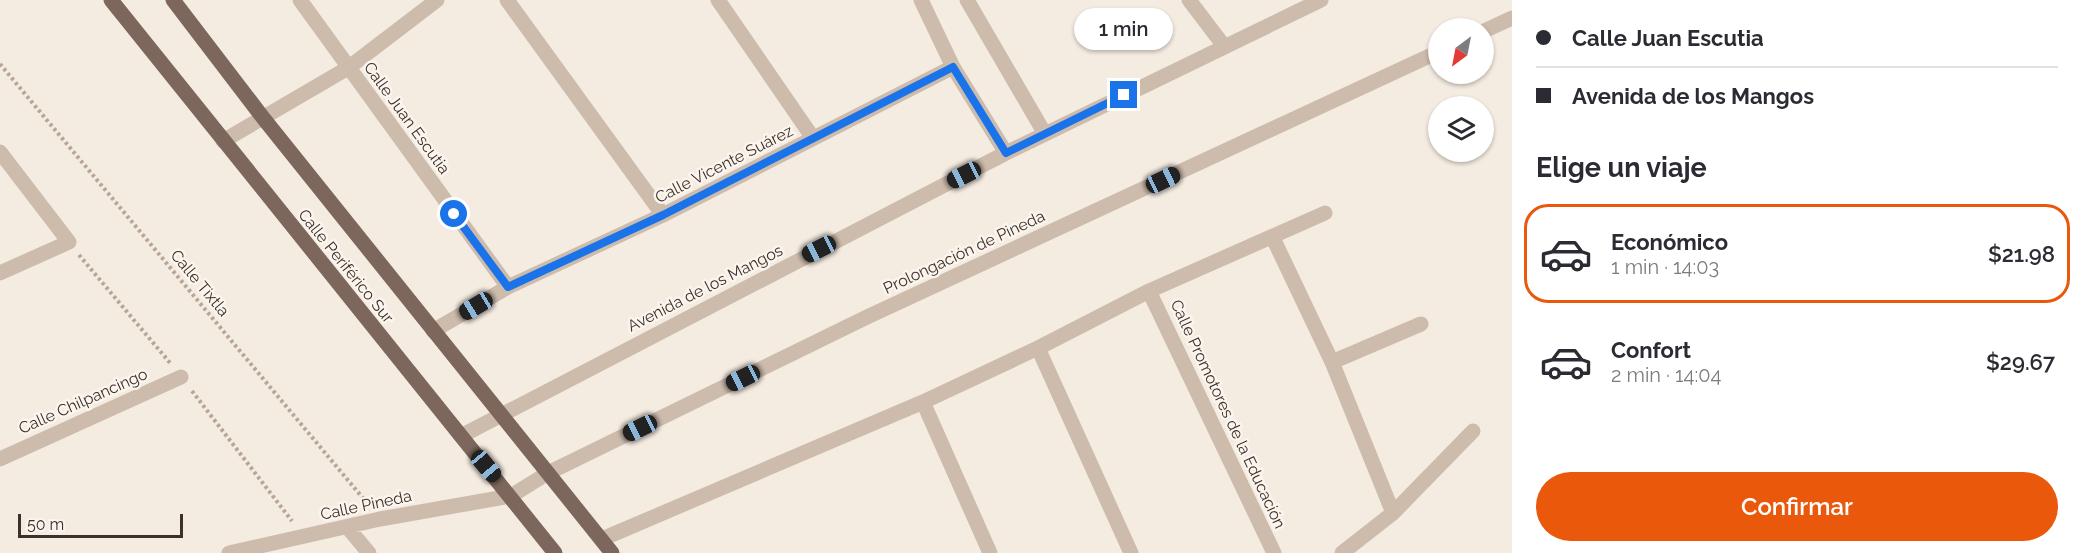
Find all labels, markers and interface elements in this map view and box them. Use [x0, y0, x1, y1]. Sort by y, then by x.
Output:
callout: 1 min [1074, 8, 1174, 50]
text: 1 min [1099, 17, 1148, 41]
north arrow [1428, 18, 1494, 84]
map controls [1428, 18, 1494, 162]
text: Calle Juan Escutia [1572, 25, 1764, 51]
street label: Calle Juan Escutia [360, 58, 454, 178]
route end [1110, 81, 1137, 108]
text: Avenida de los Mangos [1572, 83, 1814, 109]
button: layers [1428, 96, 1494, 162]
street label: Calle Vicente Suárez [652, 121, 796, 207]
text: Elige un viaje [1536, 152, 1707, 183]
car [944, 159, 984, 191]
car [1143, 164, 1183, 196]
route start [440, 200, 467, 227]
street label: Calle Periférico Sur [294, 205, 398, 327]
street label: Prolongación de Pineda [880, 206, 1048, 298]
icon: car [1539, 227, 1593, 281]
text: Económico [1611, 229, 1728, 255]
car [799, 233, 839, 265]
street label: Avenida de los Mangos [624, 240, 786, 335]
text: $21.98 [1988, 241, 2055, 267]
street label: Calle Tixtla [167, 246, 233, 320]
text: 1 min · 14:03 [1611, 255, 1719, 279]
car [456, 289, 496, 323]
street label: Calle Promotores de la Educación [1167, 297, 1289, 531]
icon: car [1539, 335, 1593, 389]
text: Confort [1611, 337, 1691, 363]
text: $29.67 [1986, 349, 2055, 375]
car [723, 362, 763, 394]
text: 2 min · 14:04 [1611, 363, 1721, 387]
street label: Calle Chilpancingo [16, 364, 150, 438]
car [620, 412, 660, 444]
car [468, 446, 504, 486]
button: Confirmar [1536, 472, 2058, 541]
street label: Calle Pineda [319, 486, 413, 524]
scale bar [18, 511, 183, 538]
text: 50 m [27, 515, 64, 534]

